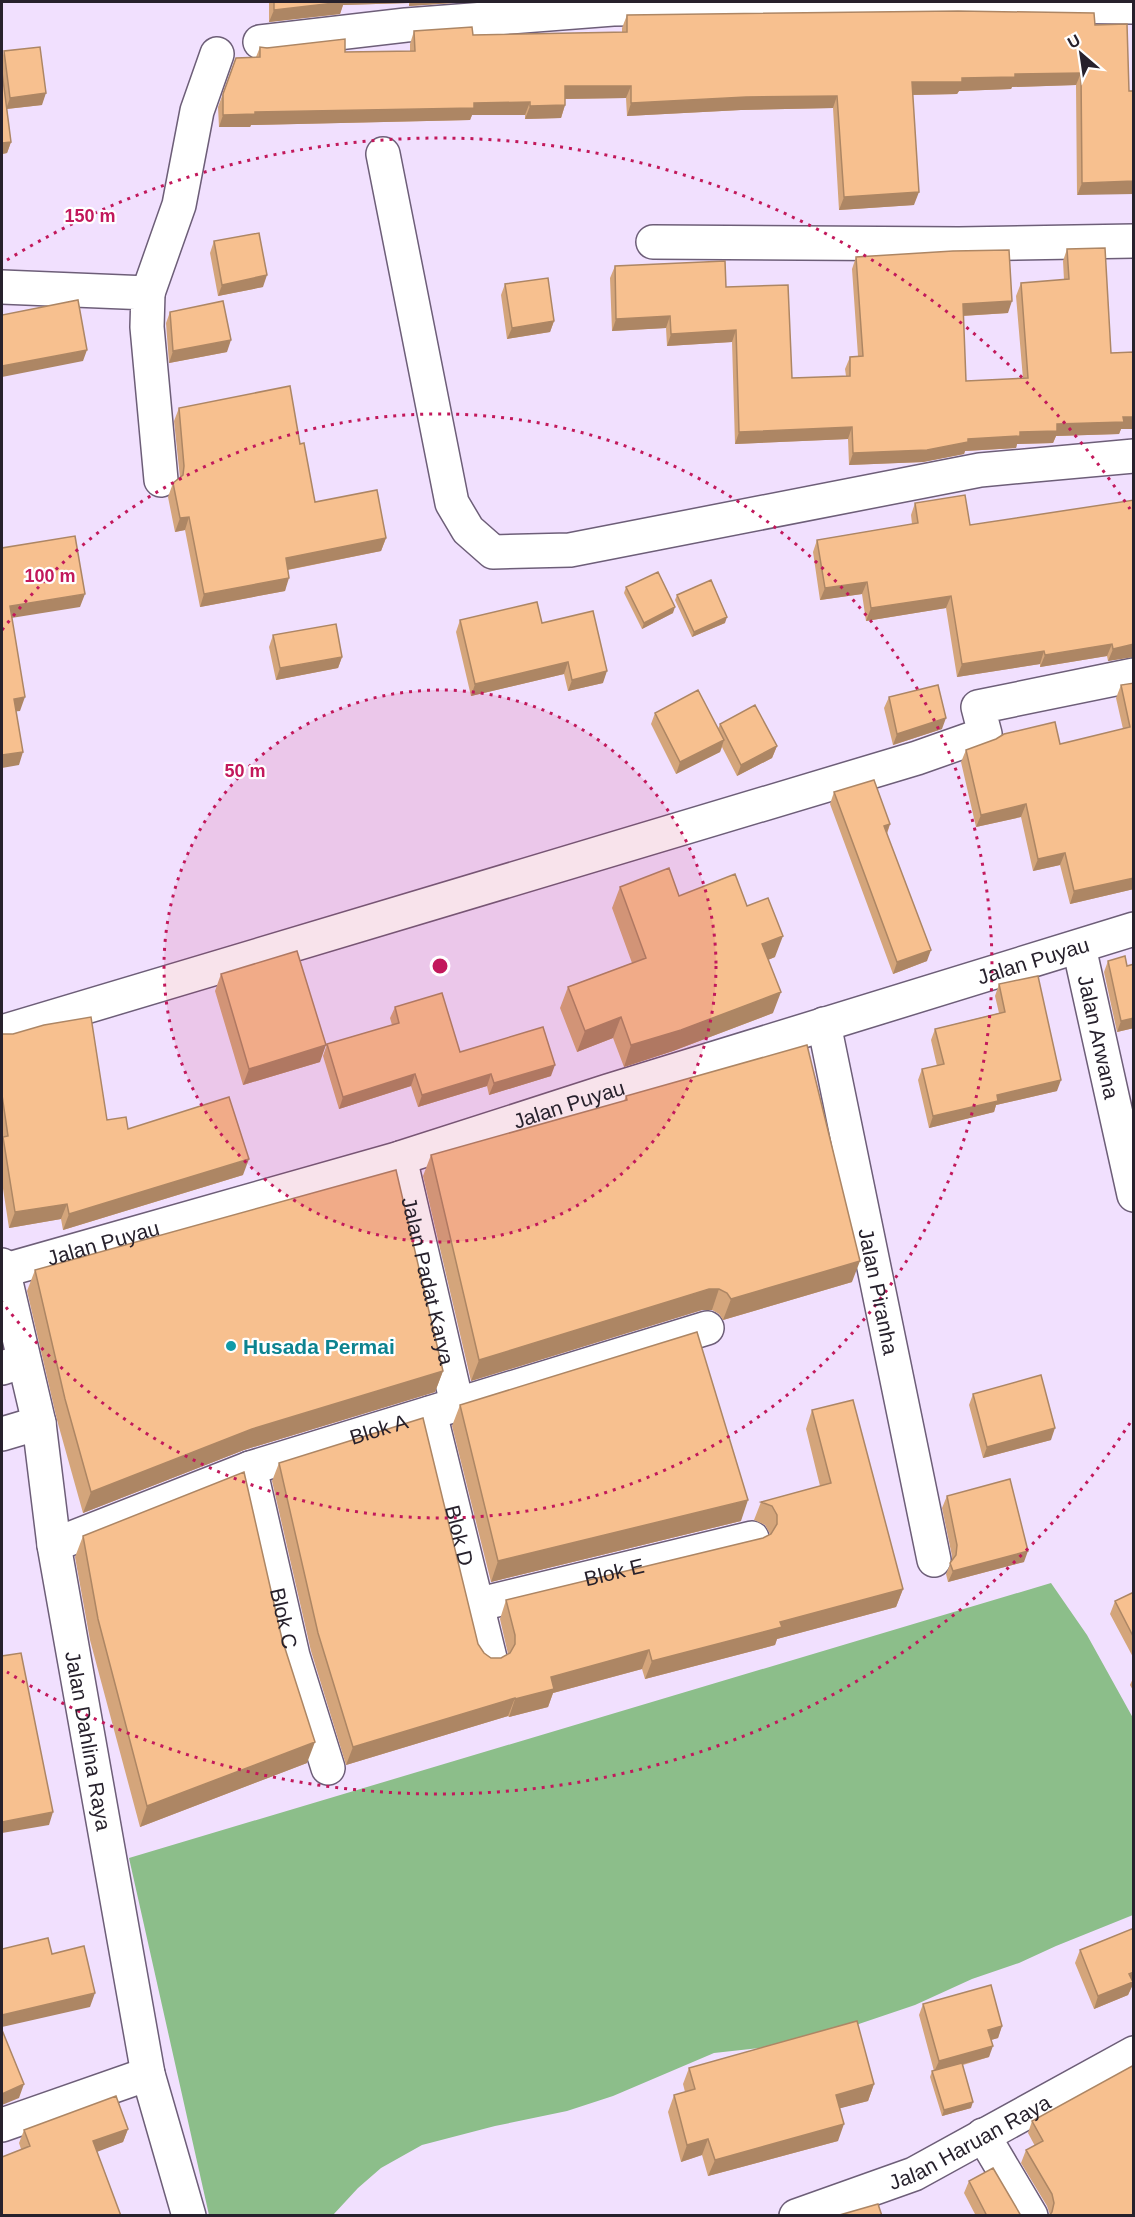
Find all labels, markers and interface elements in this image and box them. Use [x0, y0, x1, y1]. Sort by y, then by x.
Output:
north arrow [1051, 24, 1111, 84]
text: U [1065, 31, 1083, 52]
text: 150 m [64, 206, 116, 226]
text: 100 m [24, 566, 76, 586]
text: 50 m [224, 761, 266, 781]
street label: Jalan Puyau [974, 932, 1092, 988]
centre of rings [430, 956, 450, 976]
street label: Jalan Arwana [1074, 973, 1124, 1101]
street label: Jalan Puyau [510, 1075, 627, 1132]
street label: Jalan Padat Karya [398, 1195, 459, 1367]
street label: Jalan Puyau [44, 1215, 162, 1269]
street label: Jalan Piranha [855, 1226, 903, 1357]
place label: Husada Permai [243, 1335, 395, 1358]
marker: Husada Permai [224, 1339, 238, 1353]
street label: Blok A [347, 1409, 410, 1448]
street label: Blok D [441, 1503, 479, 1568]
street label: Blok E [582, 1553, 646, 1590]
street label: Blok C [266, 1585, 302, 1651]
street label: Jalan Dahlina Raya [62, 1649, 116, 1833]
street label: Jalan Haruan Raya [885, 2090, 1054, 2194]

